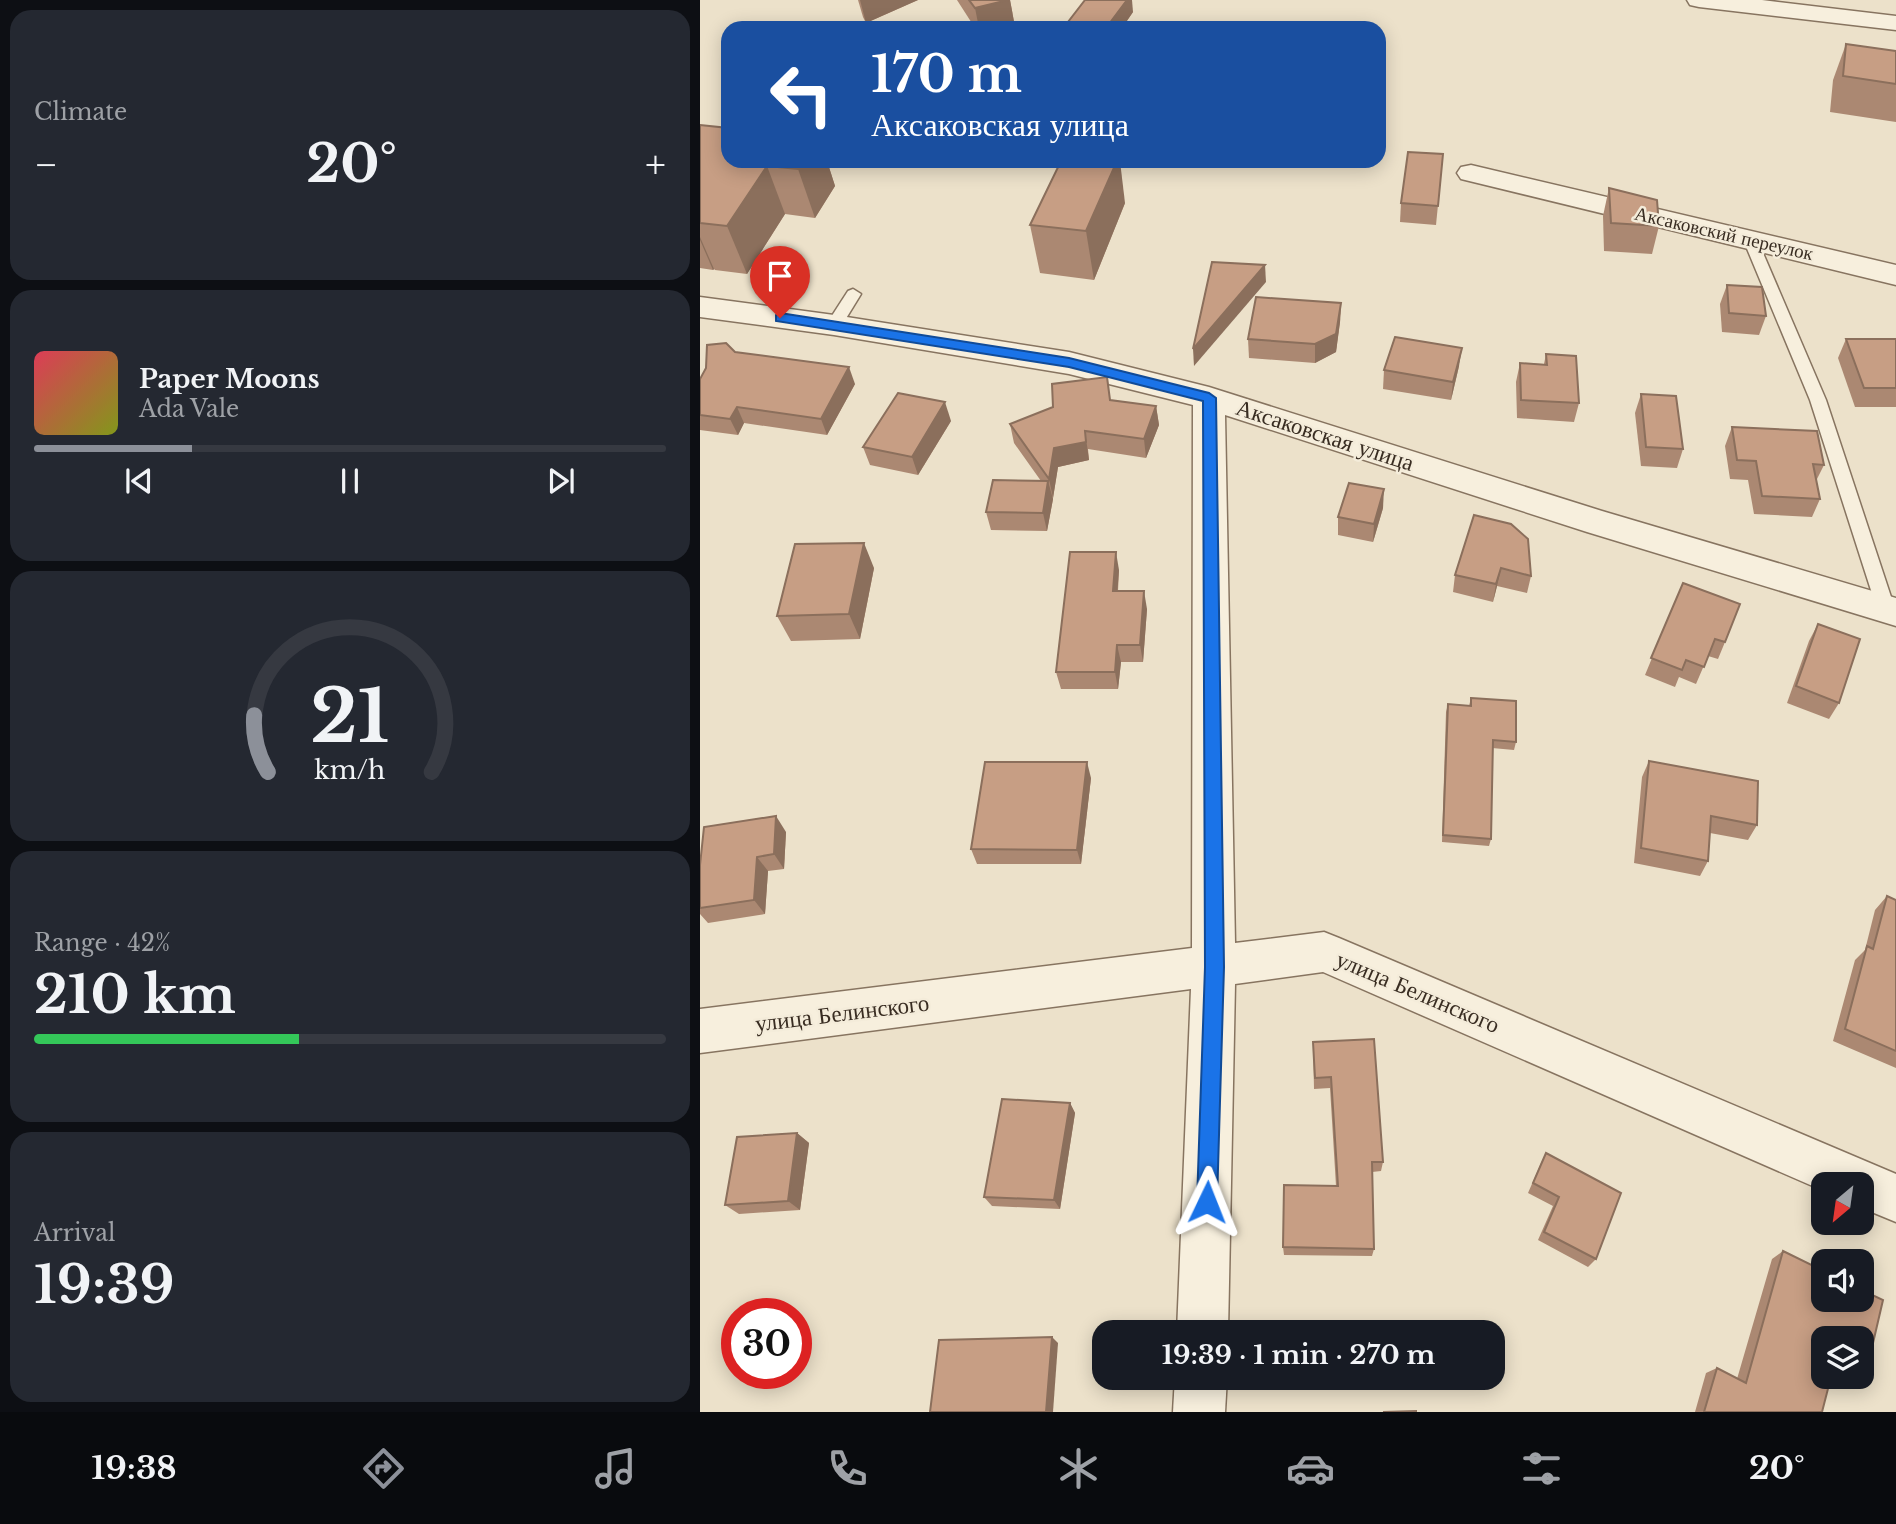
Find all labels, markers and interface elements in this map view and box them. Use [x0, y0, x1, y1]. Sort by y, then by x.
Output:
text: 170 m [871, 44, 1022, 105]
icon: left [756, 49, 847, 140]
text: Climate [34, 98, 127, 126]
text: Аксаковская улица [871, 105, 1129, 145]
text: 20° [306, 132, 397, 196]
text: − [34, 141, 58, 188]
text: + [645, 141, 666, 188]
street label: Аксаковский переулок [1632, 202, 1816, 265]
pin [750, 246, 810, 318]
icon: arrive [761, 257, 799, 295]
text: Paper Moons [139, 363, 320, 395]
street label: Аксаковская улица [1233, 393, 1417, 477]
text: Ada Vale [139, 395, 239, 423]
icon: previous [120, 462, 158, 500]
icon: pause [331, 462, 369, 500]
icon: next [542, 462, 580, 500]
text: 21 [310, 671, 390, 762]
text: km/h [315, 755, 385, 786]
text: Range · 42% [34, 929, 170, 957]
street label: улица Белинского [1332, 945, 1504, 1039]
text: 210 km [34, 963, 236, 1027]
street label: улица Белинского [753, 988, 931, 1038]
position arrow [1170, 1165, 1244, 1239]
north arrow [1811, 1172, 1874, 1236]
map controls [1811, 1172, 1874, 1389]
text: Arrival [34, 1219, 115, 1247]
button: sound [1811, 1249, 1874, 1312]
text: 19:39 [34, 1253, 175, 1317]
speed limit sign: 30 [721, 1298, 812, 1389]
button: layers [1811, 1326, 1874, 1389]
text: 19:39 · 1 min · 270 m [1162, 1339, 1435, 1371]
icon: directions [359, 1444, 408, 1493]
icon: music [591, 1444, 640, 1493]
icon: phone [823, 1444, 872, 1493]
icon: climate [1054, 1444, 1103, 1493]
icon: car [1286, 1444, 1335, 1493]
icon: filters [1517, 1444, 1566, 1493]
text: 19:38 [91, 1448, 177, 1488]
text: 20° [1749, 1448, 1805, 1488]

